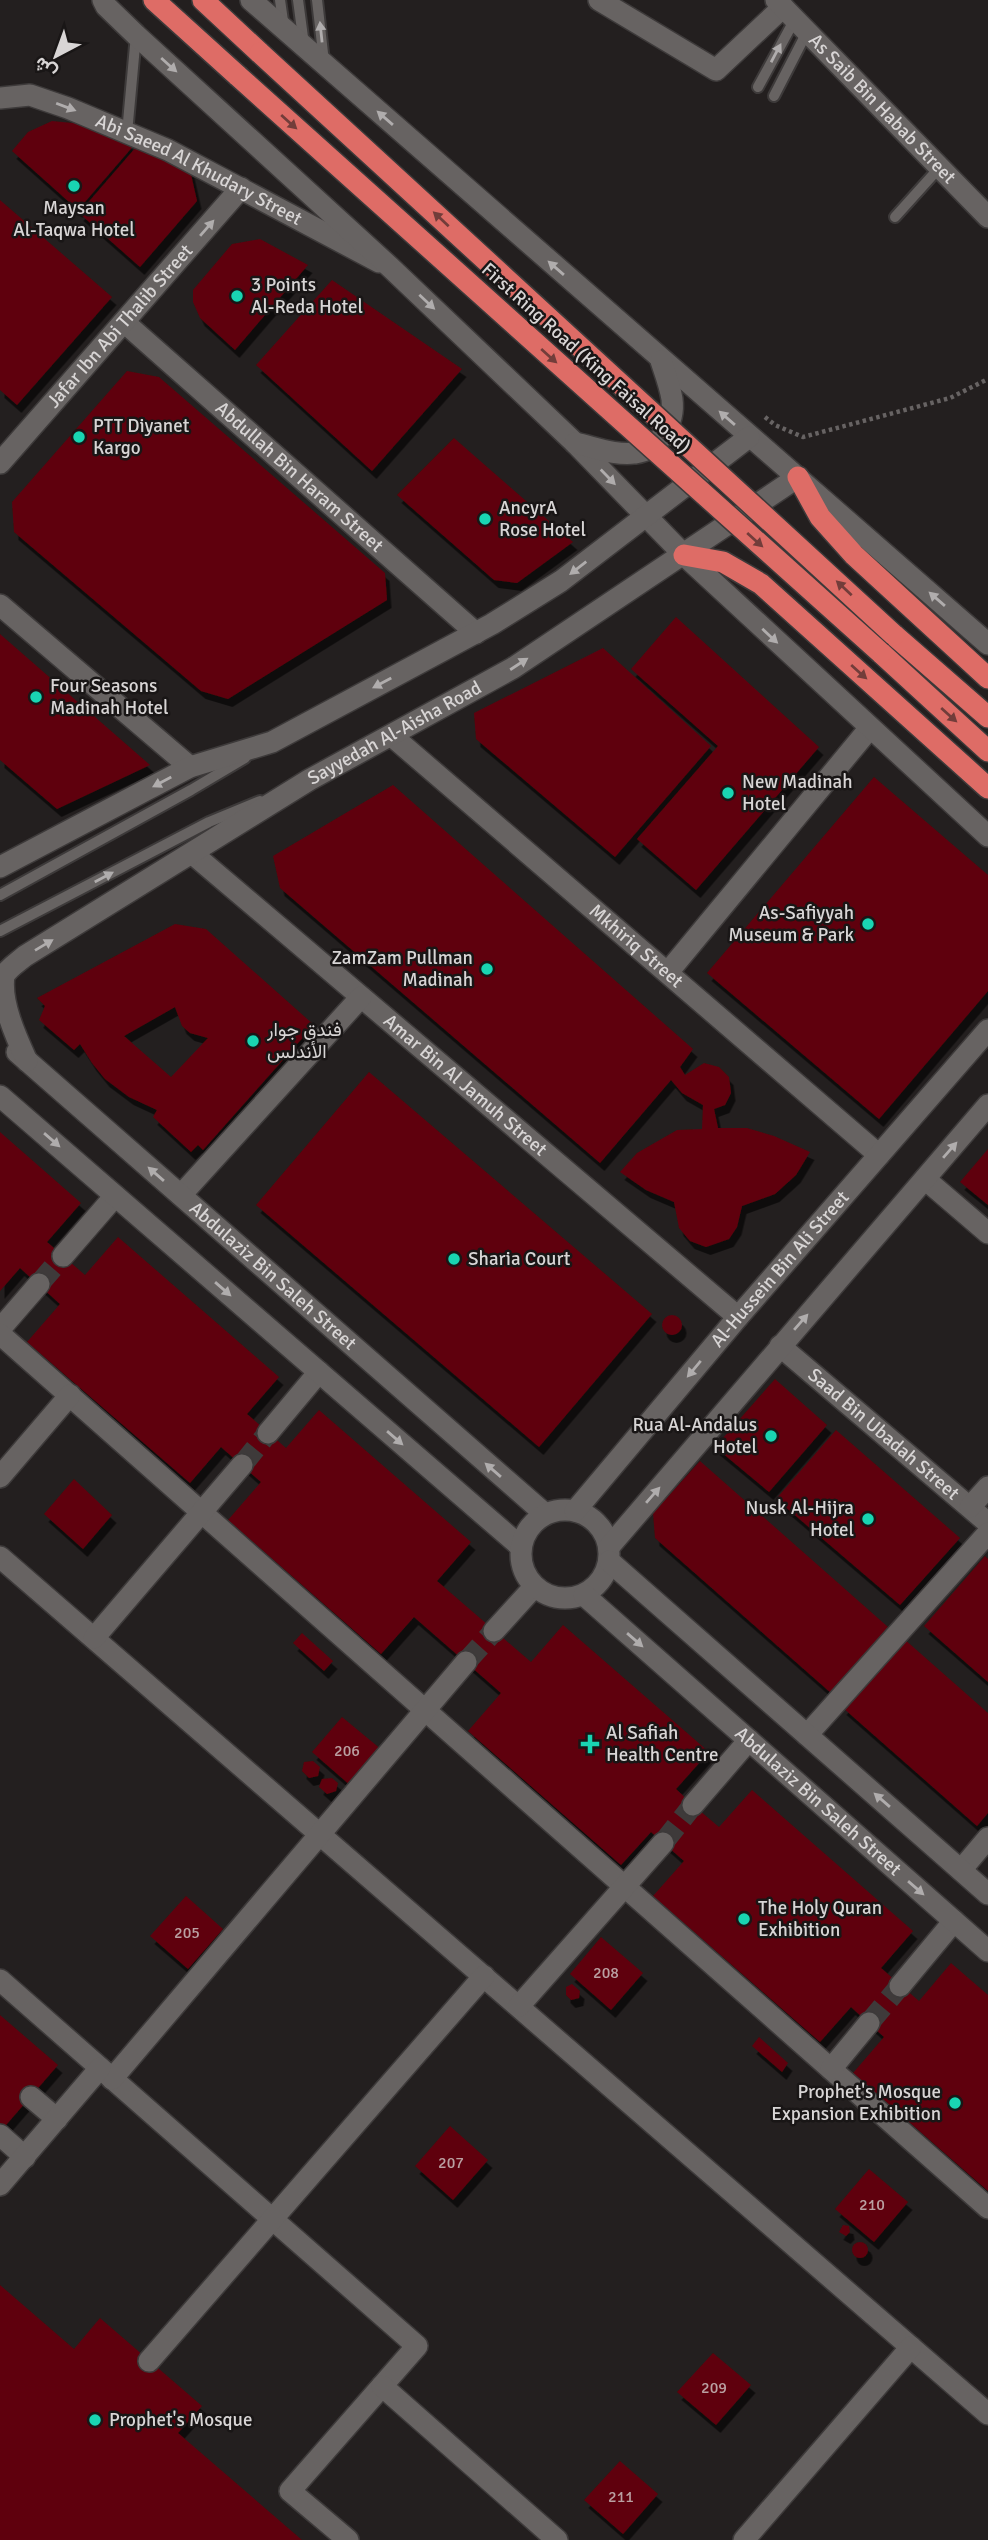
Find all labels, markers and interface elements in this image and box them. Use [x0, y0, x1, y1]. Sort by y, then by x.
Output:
north arrow [21, 21, 91, 91]
one-way arrow [315, 21, 326, 43]
street label: As Saib Bin Habab Street [803, 28, 961, 189]
one-way arrow [771, 43, 782, 63]
text: ش [29, 51, 62, 85]
one-way arrow [160, 57, 178, 73]
one-way arrow [55, 102, 76, 113]
street label: Abi Saeed Al Khudary Street [92, 109, 306, 231]
one-way arrow [376, 110, 394, 126]
one-way arrow [280, 114, 298, 130]
marker: Maysan Al-Taqwa Hotel [66, 178, 82, 194]
place label: Maysan Al-Taqwa Hotel [13, 196, 135, 242]
one-way arrow [432, 211, 450, 227]
one-way arrow [198, 220, 214, 237]
street label: Jafar Ibn Abi Thalib Street [42, 239, 198, 413]
street label: First Ring Road (King Faisal Road) [476, 258, 696, 458]
one-way arrow [547, 260, 565, 276]
place label: 3 Points Al-Reda Hotel [251, 273, 363, 319]
marker: 3 Points Al-Reda Hotel [229, 288, 245, 304]
one-way arrow [418, 293, 435, 309]
one-way arrow [541, 347, 558, 363]
street label: Abdullah Bin Haram Street [210, 396, 389, 558]
one-way arrow [719, 411, 736, 426]
place label: PTT Diyanet Kargo [93, 414, 190, 460]
marker: PTT Diyanet Kargo [71, 429, 87, 445]
one-way arrow [600, 468, 617, 485]
place label: AncyrA Rose Hotel [499, 496, 586, 542]
marker: AncyrA Rose Hotel [477, 511, 493, 527]
one-way arrow [746, 532, 764, 548]
one-way arrow [569, 560, 587, 574]
one-way arrow [836, 581, 853, 597]
one-way arrow [928, 591, 945, 607]
one-way arrow [761, 628, 778, 644]
one-way arrow [509, 658, 528, 671]
one-way arrow [850, 664, 868, 680]
place label: Four Seasons Madinah Hotel [50, 674, 169, 720]
street label: Sayyedah Al-Aisha Road [303, 676, 486, 790]
one-way arrow [372, 677, 392, 689]
marker: Four Seasons Madinah Hotel [28, 689, 44, 705]
one-way arrow [940, 707, 957, 723]
place label: New Madinah Hotel [742, 770, 853, 816]
one-way arrow [152, 776, 172, 788]
marker: New Madinah Hotel [720, 785, 736, 801]
one-way arrow [94, 871, 114, 883]
street label: Mkhiriq Street [584, 899, 688, 993]
place label: As-Safiyyah Museum & Park [728, 901, 854, 947]
marker: As-Safiyyah Museum & Park [860, 916, 876, 932]
one-way arrow [34, 938, 54, 951]
place label: ZamZam Pullman Madinah [331, 946, 473, 992]
marker: ZamZam Pullman Madinah [479, 961, 495, 977]
street label: Amar Bin Al Jamuh Street [378, 1009, 552, 1162]
place label: فندق جوار الأندلس [266, 1018, 342, 1064]
marker: فندق جوار الأندلس [245, 1033, 261, 1049]
one-way arrow [43, 1132, 60, 1147]
one-way arrow [942, 1141, 958, 1159]
one-way arrow [147, 1166, 165, 1182]
street label: Al-Hussein Bin Ali Street [706, 1186, 855, 1352]
street label: Abdulaziz Bin Saleh Street [184, 1196, 362, 1356]
place label: Sharia Court [468, 1247, 571, 1271]
marker: Sharia Court [446, 1251, 462, 1267]
one-way arrow [215, 1281, 232, 1296]
one-way arrow [793, 1313, 809, 1331]
one-way arrow [687, 1361, 702, 1378]
street label: Saad Bin Ubadah Street [803, 1363, 964, 1506]
place label: Rua Al-Andalus Hotel [633, 1413, 757, 1459]
marker: Rua Al-Andalus Hotel [763, 1428, 779, 1444]
one-way arrow [387, 1430, 404, 1445]
one-way arrow [484, 1463, 501, 1478]
one-way arrow [645, 1486, 660, 1503]
place label: Nusk Al-Hijra Hotel [745, 1496, 854, 1542]
marker: Nusk Al-Hijra Hotel [860, 1511, 876, 1527]
one-way arrow [627, 1632, 644, 1647]
place label: Al Safiah Health Centre [606, 1721, 718, 1767]
street label: Abdulaziz Bin Saleh Street [730, 1721, 907, 1881]
marker: Al Safiah Health Centre [580, 1734, 600, 1754]
house number: 206 [334, 1741, 360, 1761]
one-way arrow [873, 1793, 890, 1808]
one-way arrow [907, 1880, 925, 1896]
place label: The Holy Quran Exhibition [758, 1896, 882, 1942]
marker: The Holy Quran Exhibition [736, 1911, 752, 1927]
house number: 205 [174, 1923, 200, 1943]
house number: 208 [593, 1963, 619, 1983]
place label: Prophet's Mosque Expansion Exhibition [771, 2080, 941, 2126]
marker: Prophet's Mosque Expansion Exhibition [947, 2095, 963, 2111]
house number: 207 [438, 2153, 464, 2173]
house number: 210 [859, 2195, 885, 2215]
house number: 209 [701, 2378, 727, 2398]
place label: Prophet's Mosque [109, 2408, 252, 2432]
marker: Prophet's Mosque [87, 2412, 103, 2428]
house number: 211 [608, 2487, 634, 2507]

